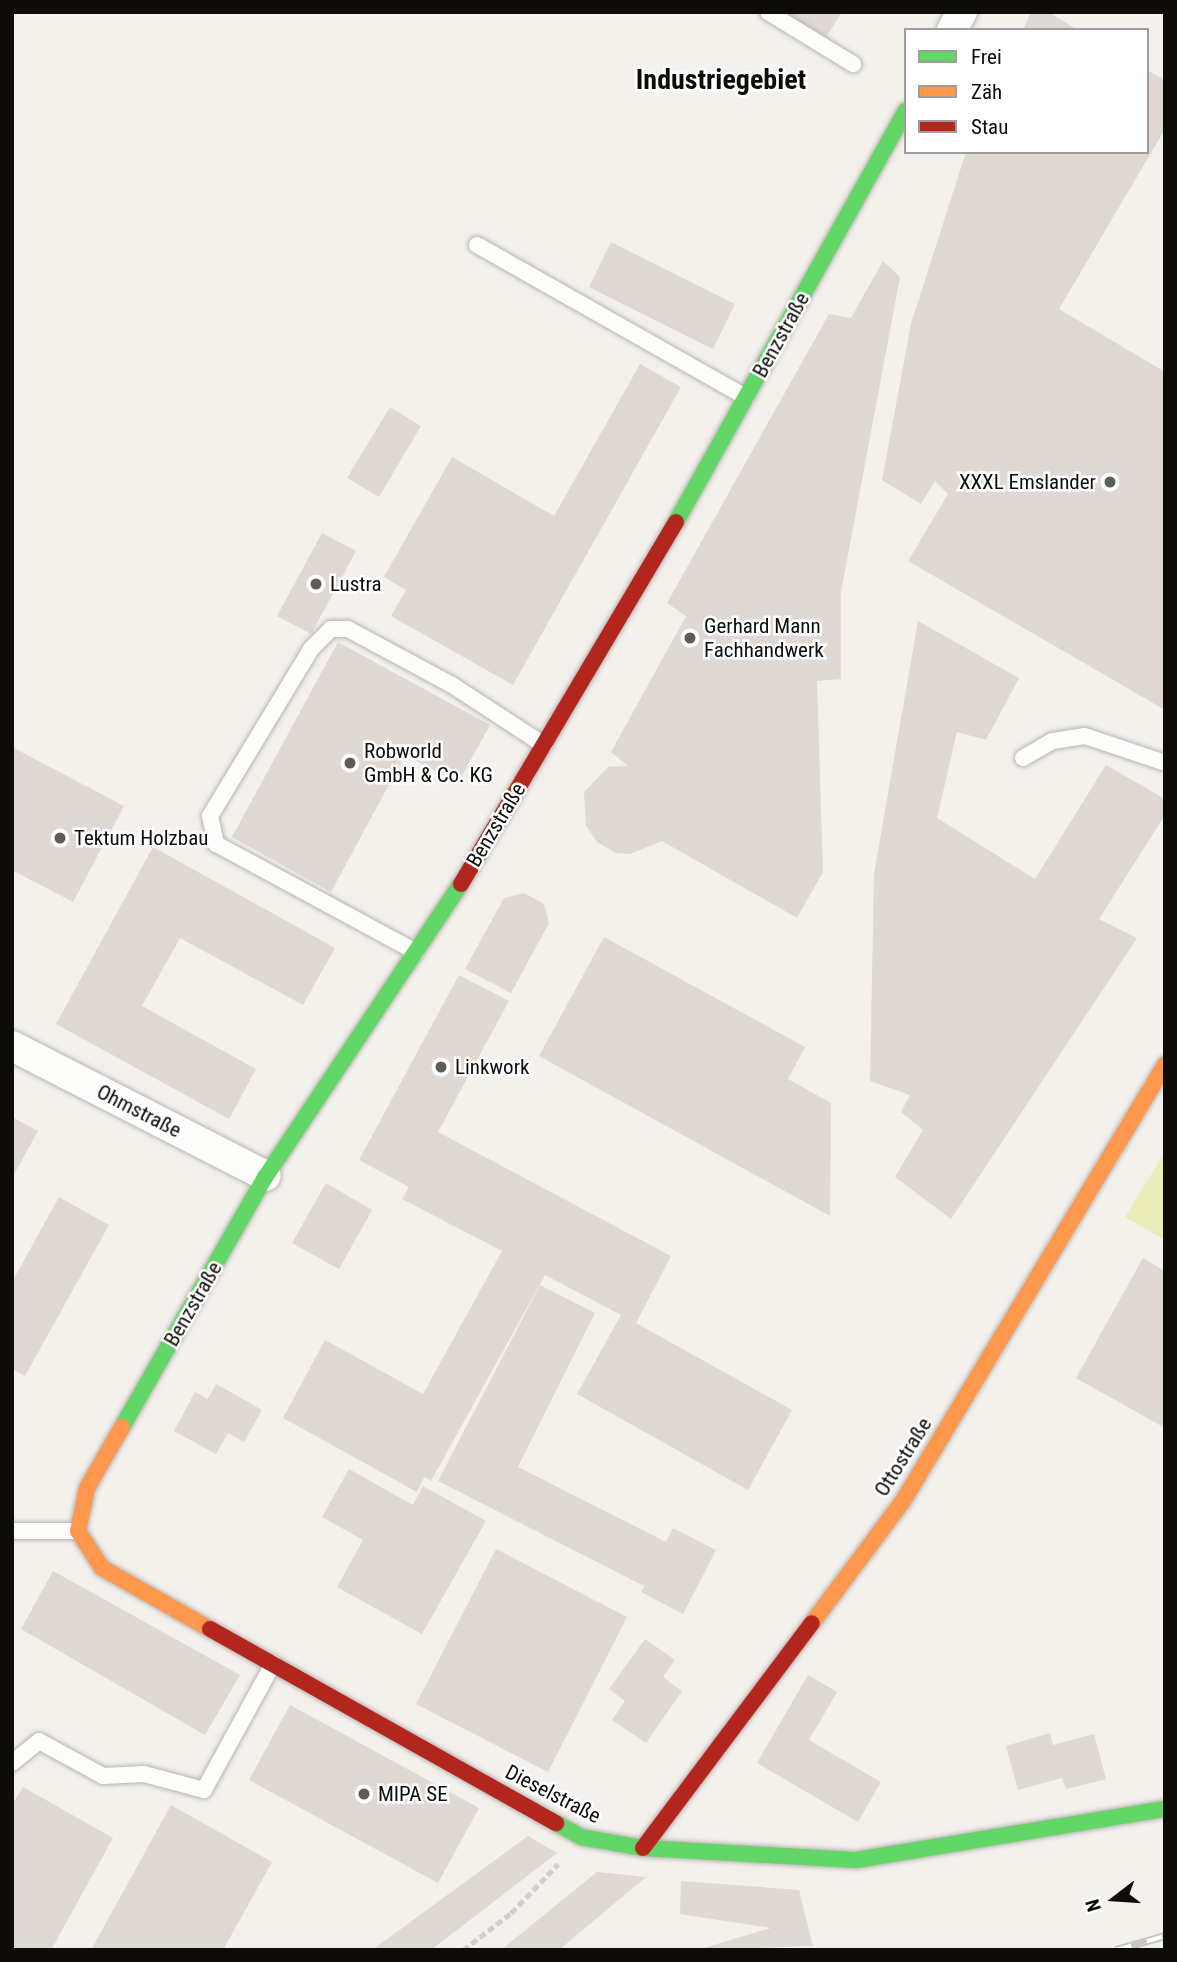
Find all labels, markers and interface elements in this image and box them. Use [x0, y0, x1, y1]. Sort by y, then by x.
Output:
legend [904, 28, 1149, 154]
text: Frei [971, 45, 1002, 69]
district label: Industriegebiet [636, 63, 806, 97]
text: Zäh [971, 80, 1002, 104]
text: Stau [971, 115, 1008, 139]
street label: Benzstraße [747, 288, 815, 382]
place label: XXXL Emslander [959, 469, 1096, 495]
marker: XXXL Emslander [1102, 474, 1118, 490]
place label: Lustra [330, 571, 382, 597]
marker: Lustra [308, 576, 324, 592]
place label: Gerhard Mann Fachhandwerk [704, 613, 824, 663]
marker: Gerhard Mann Fachhandwerk [682, 630, 698, 646]
place label: Robworld GmbH & Co. KG [364, 738, 493, 788]
marker: Robworld GmbH & Co. KG [342, 755, 358, 771]
street label: Benzstraße [461, 779, 531, 871]
place label: Tektum Holzbau [74, 825, 208, 851]
marker: Tektum Holzbau [52, 830, 68, 846]
place label: Linkwork [455, 1054, 529, 1080]
marker: Linkwork [433, 1059, 449, 1075]
street label: Ohmstraße [93, 1079, 185, 1143]
street label: Benzstraße [159, 1257, 227, 1351]
street label: Ottostraße [869, 1413, 937, 1501]
street label: Dieselstraße [501, 1759, 605, 1829]
place label: MIPA SE [378, 1781, 448, 1807]
marker: MIPA SE [356, 1786, 372, 1802]
north arrow [1079, 1864, 1149, 1934]
text: N [1081, 1896, 1106, 1914]

